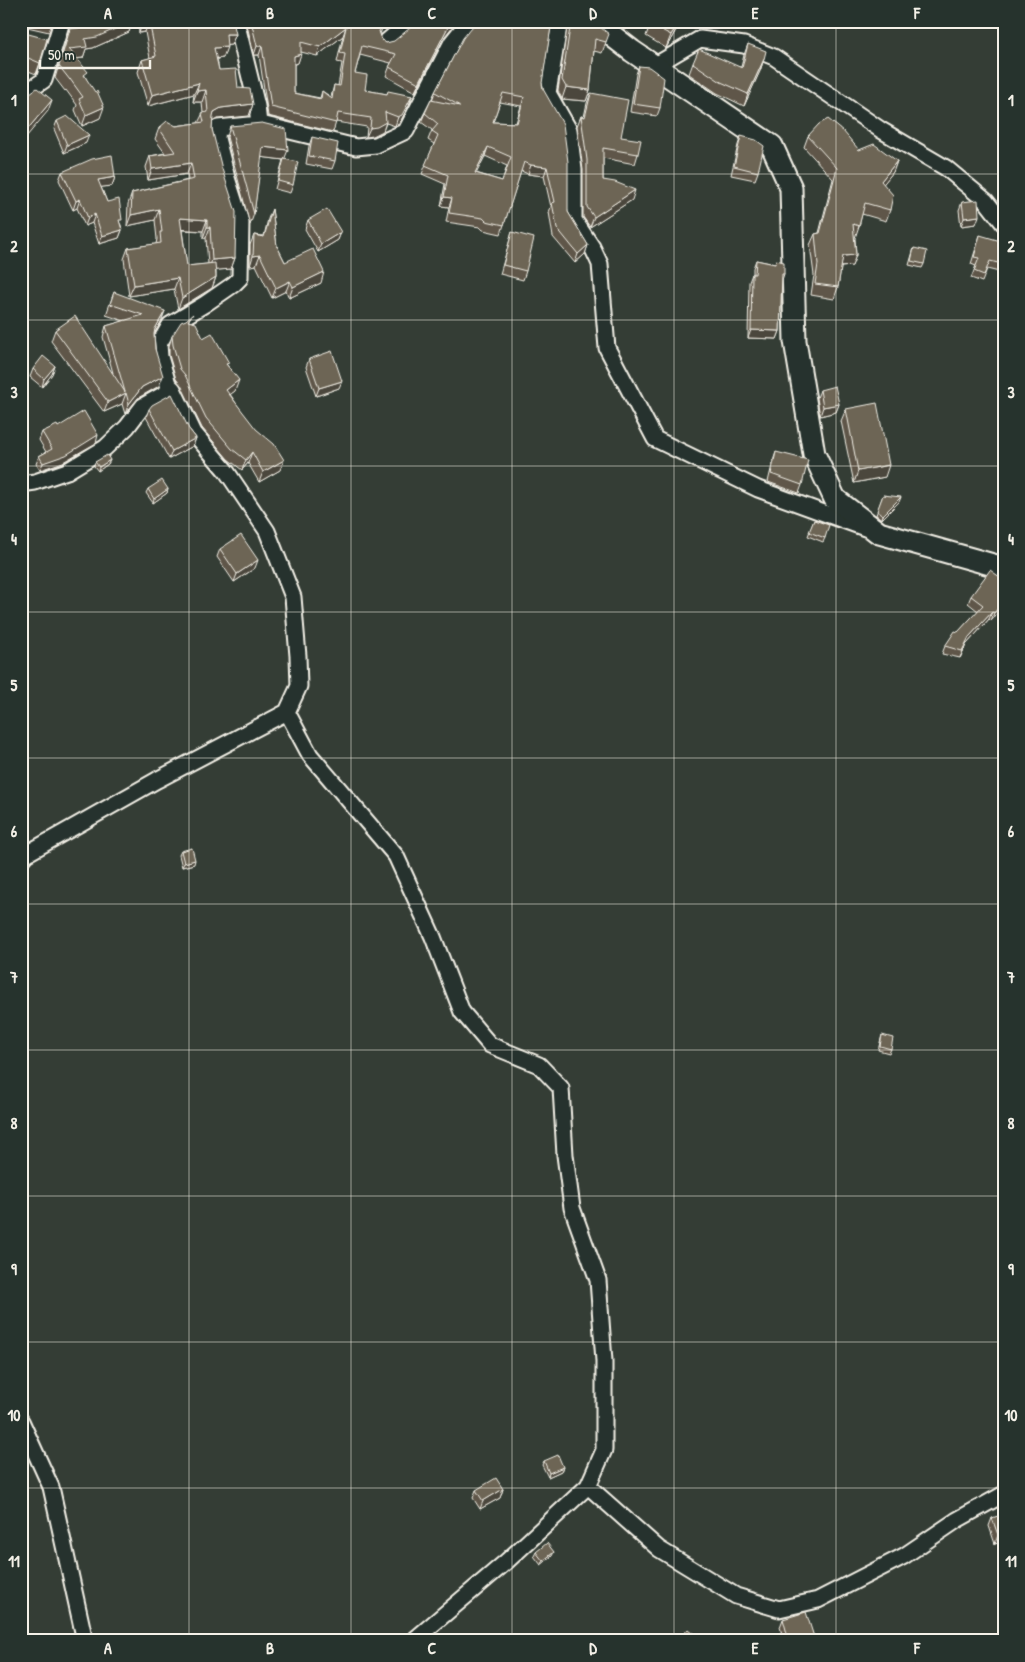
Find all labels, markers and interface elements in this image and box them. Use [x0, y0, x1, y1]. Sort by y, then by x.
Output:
text: A [104, 2, 112, 24]
text: B [266, 2, 274, 24]
text: C [428, 2, 437, 24]
text: D [589, 2, 597, 24]
text: E [751, 2, 759, 24]
text: F [913, 2, 921, 24]
scale bar [40, 38, 150, 70]
text: 50 m [48, 44, 75, 65]
text: 1 [11, 89, 17, 111]
text: 1 [1008, 89, 1014, 111]
text: 2 [10, 235, 18, 257]
text: 2 [1007, 235, 1015, 257]
text: 3 [10, 381, 18, 403]
text: 3 [1007, 381, 1015, 403]
text: 4 [11, 528, 17, 550]
text: 4 [1008, 528, 1014, 550]
text: 5 [11, 674, 18, 696]
text: 5 [1008, 674, 1015, 696]
text: 6 [11, 820, 18, 842]
text: 6 [1008, 820, 1015, 842]
text: 7 [9, 966, 18, 988]
text: 7 [1006, 966, 1015, 988]
text: 8 [11, 1112, 18, 1134]
text: 8 [1008, 1112, 1015, 1134]
text: 9 [11, 1258, 17, 1280]
text: 9 [1008, 1258, 1014, 1280]
text: 10 [8, 1404, 20, 1426]
text: 10 [1005, 1404, 1017, 1426]
text: 11 [8, 1550, 20, 1572]
text: 11 [1005, 1550, 1017, 1572]
text: A [104, 1637, 112, 1659]
text: B [266, 1637, 274, 1659]
text: C [428, 1637, 437, 1659]
text: D [589, 1637, 597, 1659]
text: E [751, 1637, 759, 1659]
text: F [913, 1637, 921, 1659]

